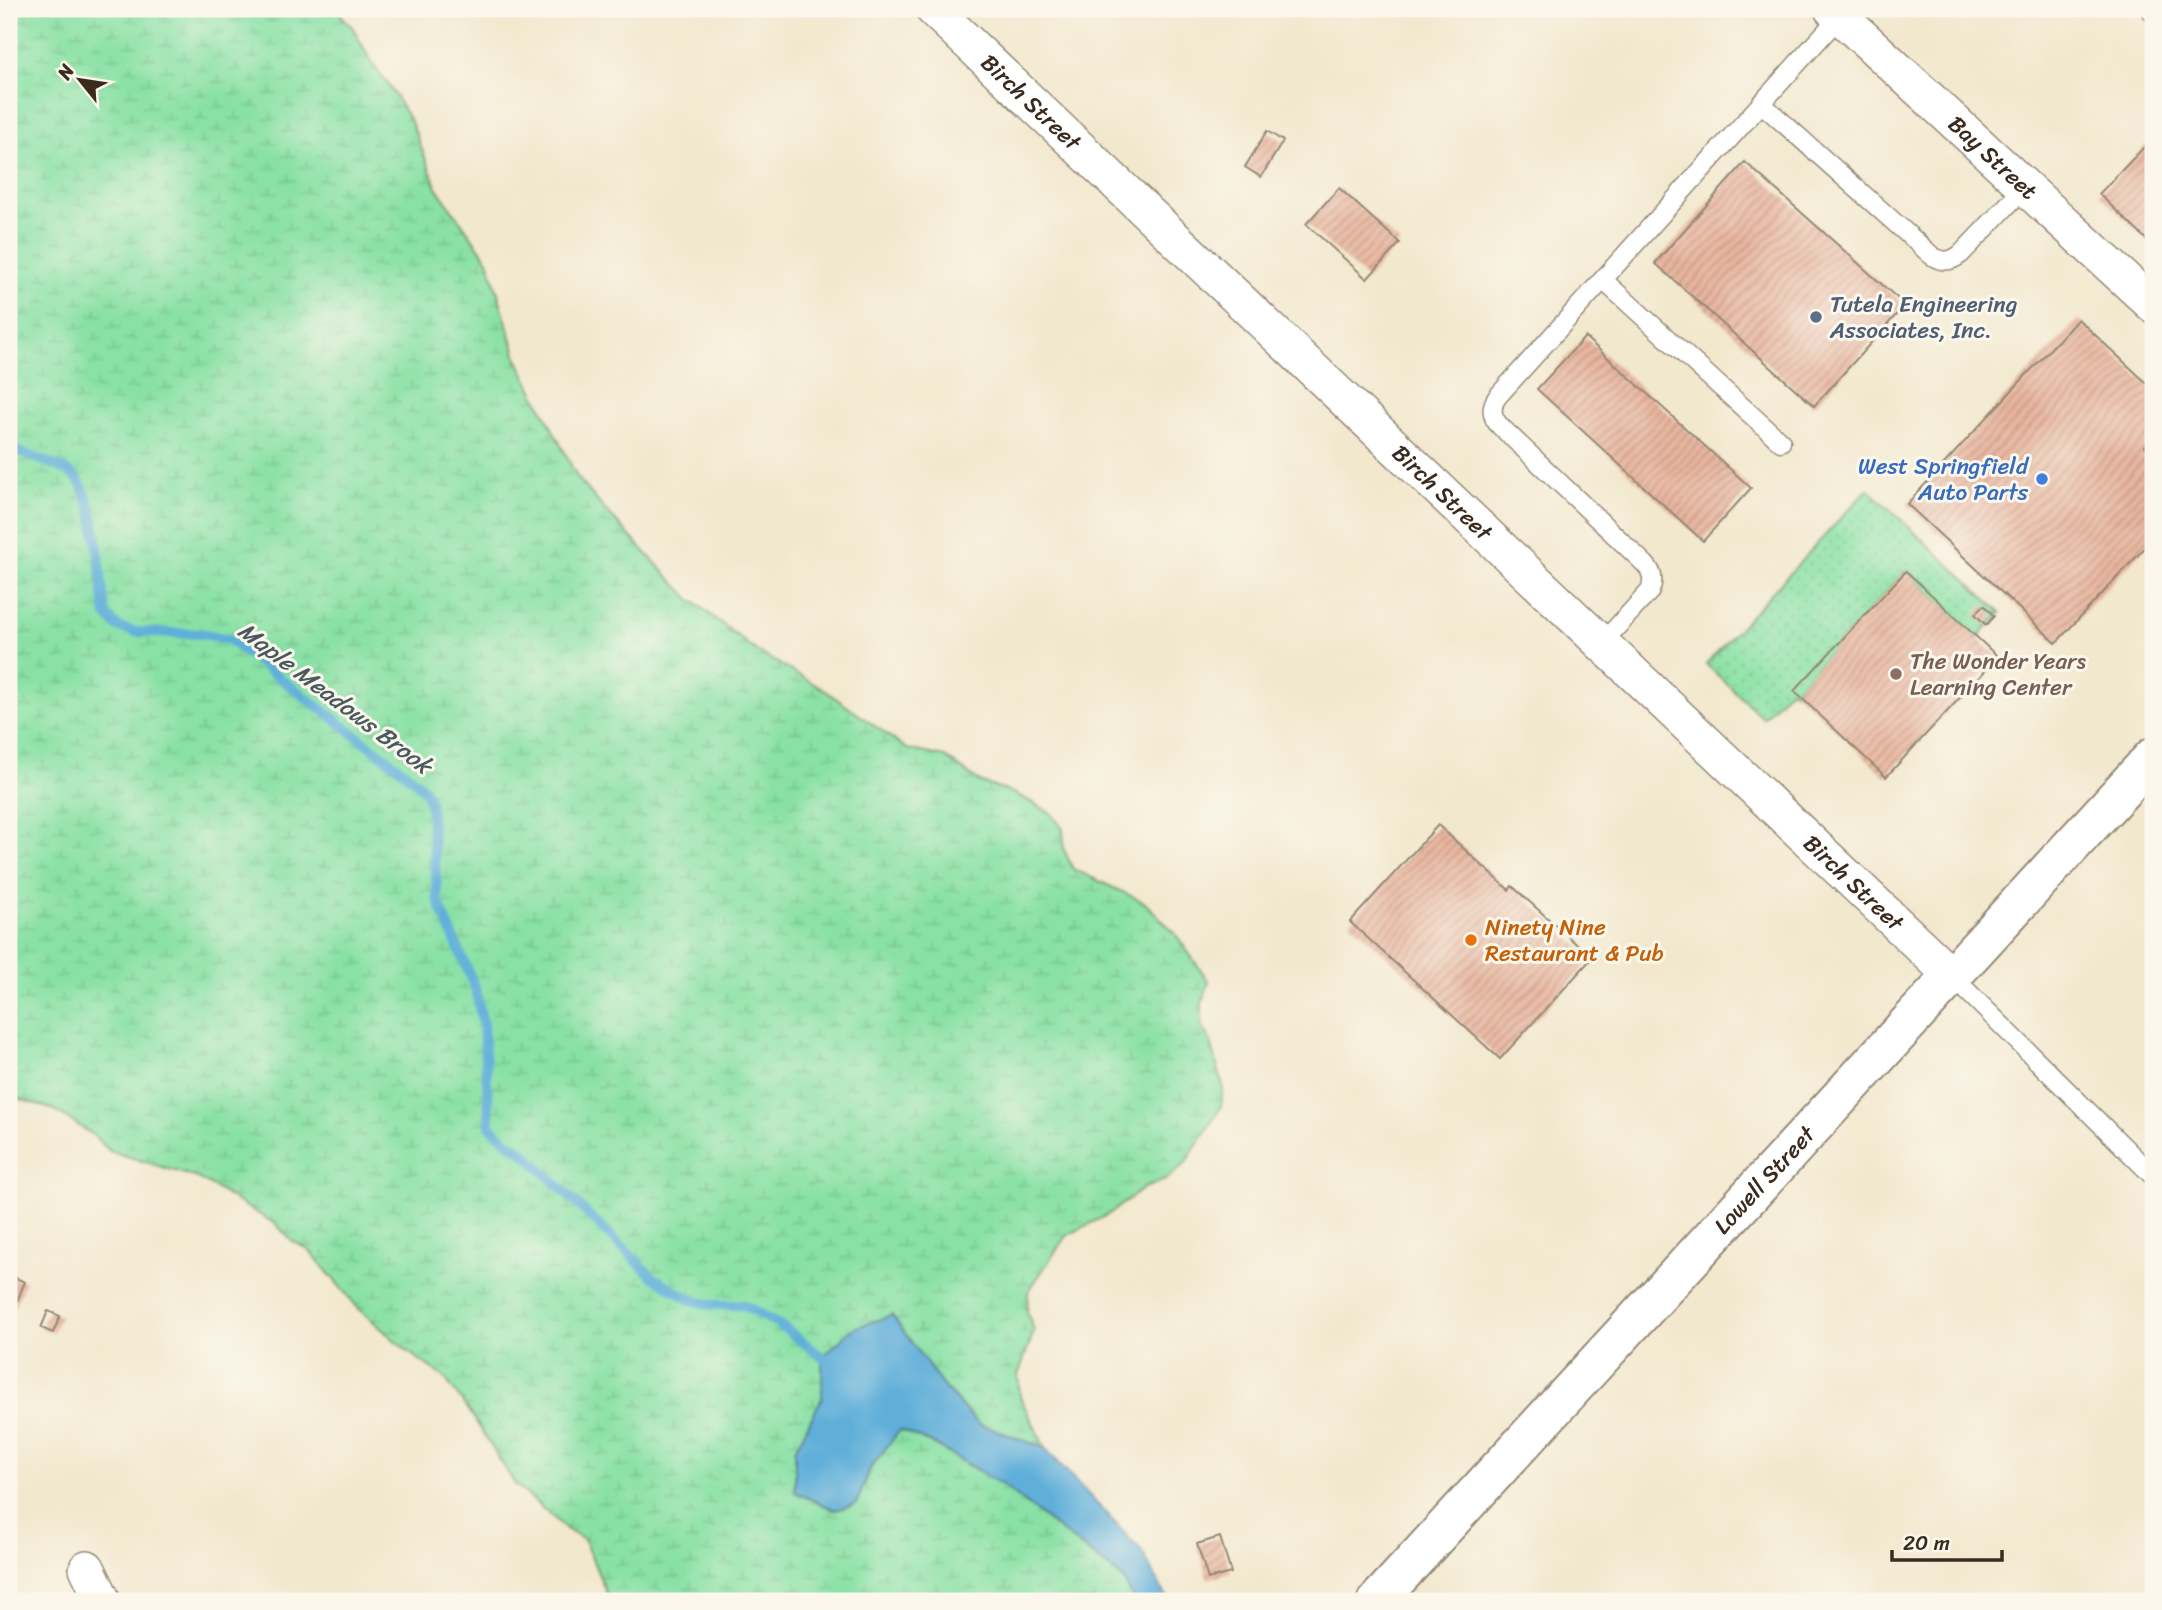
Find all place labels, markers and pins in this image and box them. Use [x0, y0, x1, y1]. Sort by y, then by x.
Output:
place label: Tutela Engineering Associates, Inc. [1829, 284, 2018, 351]
marker: Tutela Engineering Associates, Inc. [1808, 309, 1824, 325]
place label: West Springfield Auto Parts [1858, 446, 2030, 513]
marker: West Springfield Auto Parts [2034, 471, 2050, 487]
place label: The Wonder Years Learning Center [1910, 641, 2086, 708]
marker: The Wonder Years Learning Center [1888, 666, 1904, 682]
place label: Ninety Nine Restaurant & Pub [1485, 907, 1664, 974]
marker: Ninety Nine Restaurant & Pub [1463, 932, 1479, 948]

